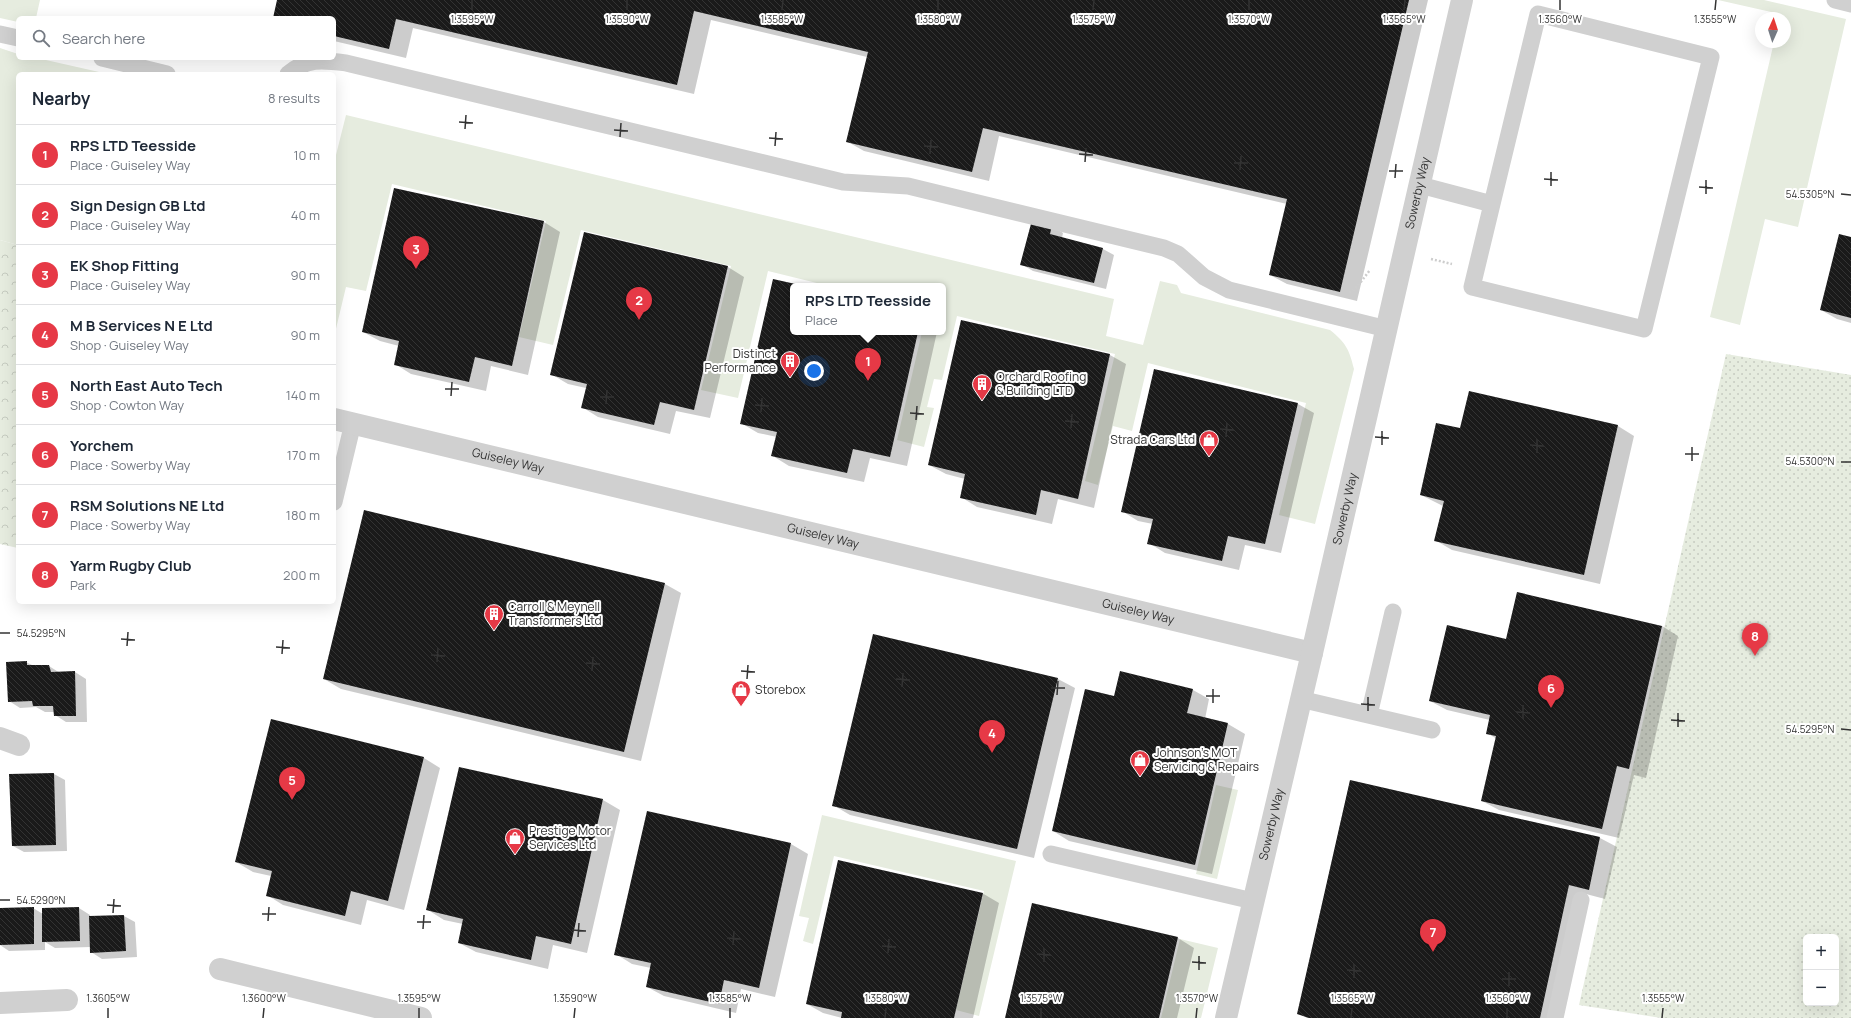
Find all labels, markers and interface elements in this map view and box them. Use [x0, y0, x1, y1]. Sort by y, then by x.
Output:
text: 1.3595°W [450, 12, 494, 26]
text: 1.3590°W [605, 12, 649, 26]
text: 1.3585°W [761, 12, 804, 26]
text: 1.3580°W [916, 12, 960, 26]
text: 1.3575°W [1072, 12, 1115, 26]
text: 1.3570°W [1228, 12, 1271, 26]
text: 1.3565°W [1382, 12, 1426, 26]
text: 1.3560°W [1538, 12, 1582, 26]
text: 1.3555°W [1694, 12, 1737, 26]
north arrow [1755, 12, 1791, 48]
search box [16, 16, 336, 60]
icon: search [30, 27, 52, 49]
text: Search here [62, 28, 145, 49]
text: Nearby [32, 87, 90, 110]
text: 8 results [268, 89, 320, 107]
text: RPS LTD Teesside [70, 135, 196, 156]
text: 1 [42, 146, 48, 164]
text: 10 m [293, 146, 320, 164]
street label: Sowerby Way [1401, 155, 1434, 231]
text: Place · Guiseley Way [70, 156, 190, 174]
text: 54.5305°N [1786, 187, 1834, 201]
text: Sign Design GB Ltd [70, 195, 206, 216]
text: 2 [41, 206, 49, 224]
text: 40 m [291, 206, 320, 224]
text: Place · Guiseley Way [70, 216, 190, 234]
pin: 3 [403, 236, 429, 269]
text: EK Shop Fitting [70, 255, 179, 276]
text: 3 [41, 266, 49, 284]
text: 90 m [290, 266, 320, 284]
text: Place · Guiseley Way [70, 276, 190, 294]
popup [790, 283, 946, 335]
pin: 2 [626, 287, 652, 320]
text: RPS LTD Teesside [805, 290, 931, 311]
text: Place [805, 311, 838, 329]
text: M B Services N E Ltd [70, 315, 213, 336]
text: 4 [41, 326, 49, 344]
text: 90 m [290, 326, 320, 344]
text: Shop · Guiseley Way [70, 336, 189, 354]
place label: Distinct Performance [705, 345, 776, 376]
pin: 1 [855, 348, 881, 381]
building icon: Distinct Performance [779, 350, 801, 378]
your location [804, 361, 824, 381]
place label: Orchard Roofing & Building LTD [996, 368, 1086, 399]
building icon: Orchard Roofing & Building LTD [971, 373, 993, 401]
text: North East Auto Tech [70, 375, 223, 396]
text: 5 [41, 386, 49, 404]
text: 140 m [286, 386, 320, 404]
text: Shop · Cowton Way [70, 396, 184, 414]
shop icon: Strada Cars Ltd [1198, 429, 1220, 457]
place label: Strada Cars Ltd [1110, 431, 1195, 448]
text: Yorchem [70, 435, 133, 456]
street label: Guiseley Way [470, 443, 547, 477]
text: 6 [41, 446, 49, 464]
text: 170 m [287, 446, 320, 464]
text: 54.5300°N [1786, 454, 1835, 468]
text: Place · Sowerby Way [70, 456, 190, 474]
street label: Sowerby Way [1328, 470, 1361, 546]
text: RSM Solutions NE Ltd [70, 495, 224, 516]
text: 7 [42, 506, 48, 524]
text: 180 m [286, 506, 320, 524]
text: Place · Sowerby Way [70, 516, 190, 534]
street label: Guiseley Way [786, 519, 862, 553]
text: Yarm Rugby Club [70, 555, 192, 576]
text: 8 [41, 566, 49, 584]
text: 200 m [283, 566, 320, 584]
text: Park [70, 576, 96, 594]
street label: Guiseley Way [1101, 594, 1177, 628]
place label: Carroll & Meynell Transformers Ltd [508, 598, 602, 629]
building icon: Carroll & Meynell Transformers Ltd [483, 603, 505, 631]
pin: 8 [1742, 623, 1768, 656]
text: 54.5295°N [17, 626, 65, 640]
pin: 6 [1538, 675, 1564, 708]
shop icon: Storebox [730, 679, 752, 707]
place label: Storebox [755, 681, 806, 698]
pin: 4 [979, 720, 1005, 753]
text: 54.5295°N [1786, 722, 1834, 736]
place label: Johnson's MOT Servicing & Repairs [1154, 744, 1259, 775]
shop icon: Johnson's MOT Servicing & Repairs [1129, 749, 1151, 777]
pin: 5 [279, 767, 305, 800]
street label: Sowerby Way [1254, 786, 1288, 862]
place label: Prestige Motor Services Ltd [529, 822, 612, 853]
shop icon: Prestige Motor Services Ltd [504, 827, 526, 855]
text: 54.5290°N [17, 893, 66, 907]
pin: 7 [1420, 919, 1446, 952]
map controls [1803, 934, 1839, 1006]
button: + [1803, 934, 1839, 970]
button: − [1803, 970, 1839, 1006]
text: 1.3605°W [86, 991, 130, 1005]
text: 1.3600°W [242, 991, 287, 1005]
text: 1.3595°W [397, 991, 441, 1005]
text: 1.3590°W [553, 991, 597, 1005]
text: 1.3585°W [709, 991, 752, 1005]
text: 1.3580°W [864, 991, 908, 1005]
text: 1.3575°W [1020, 991, 1063, 1005]
text: 1.3570°W [1176, 991, 1219, 1005]
text: 1.3565°W [1330, 991, 1374, 1005]
text: 1.3560°W [1485, 991, 1529, 1005]
text: 1.3555°W [1642, 991, 1685, 1005]

